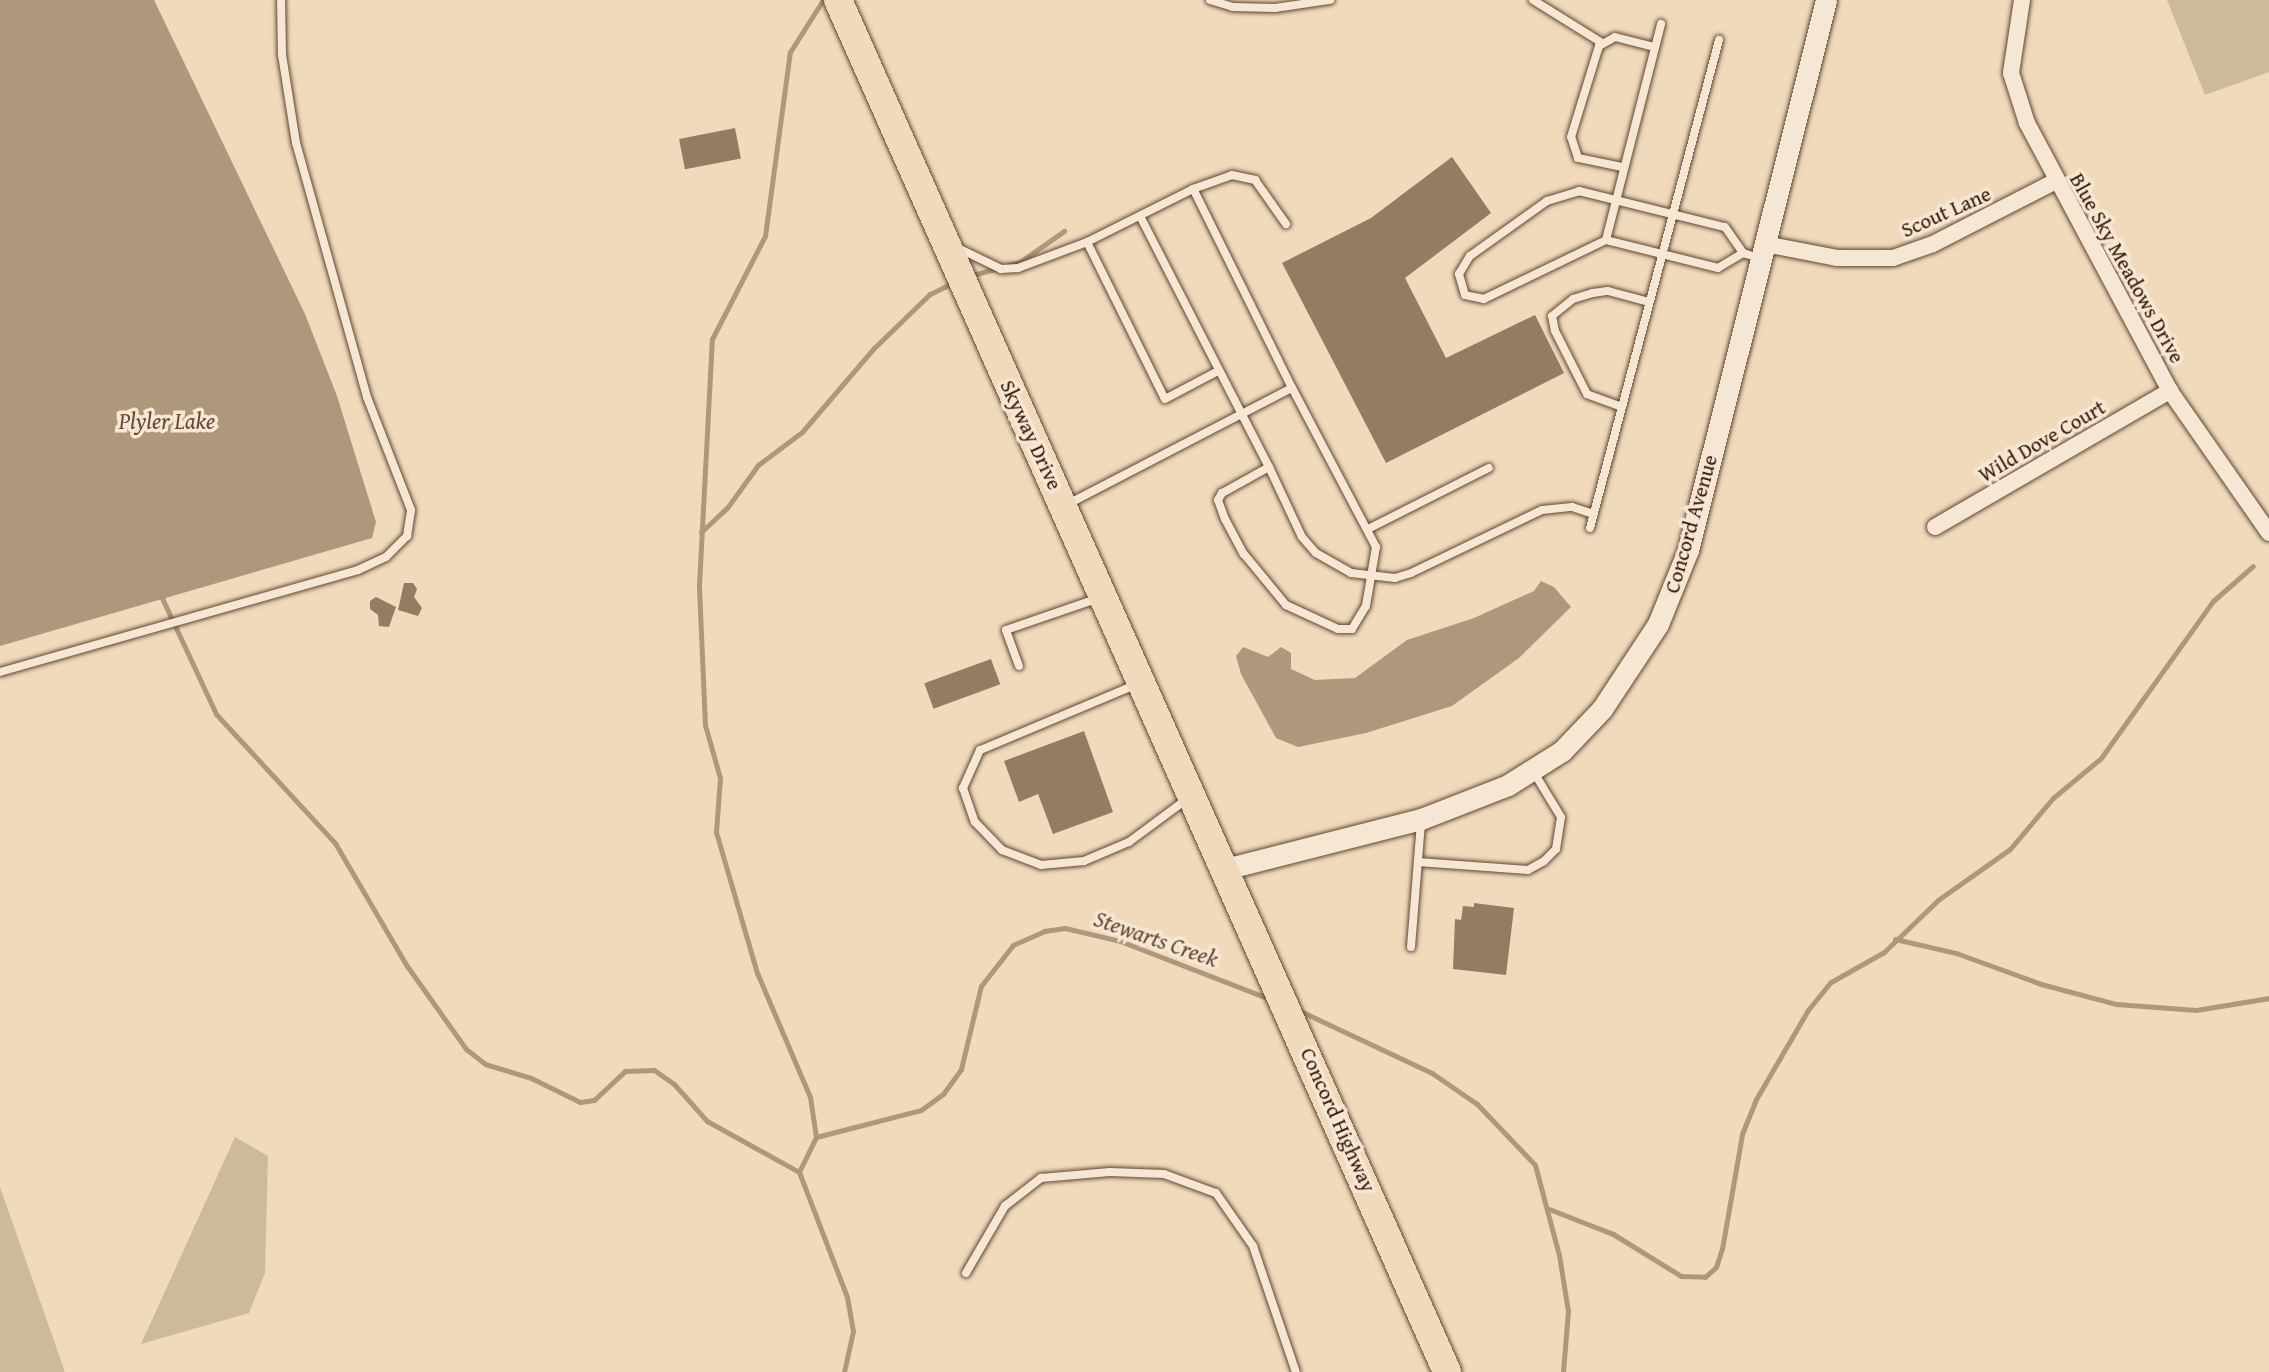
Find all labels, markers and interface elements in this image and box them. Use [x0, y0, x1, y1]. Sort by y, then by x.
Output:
street label: Blue Sky Meadows Drive [2064, 169, 2190, 367]
street label: Scout Lane [1897, 181, 1995, 243]
street label: Skyway Drive [995, 376, 1067, 494]
street label: Wild Dove Court [1974, 394, 2110, 488]
water label: Plyler Lake [119, 407, 215, 435]
street label: Concord Avenue [1659, 452, 1723, 596]
water label: Stewarts Creek [1090, 905, 1222, 973]
street label: Concord Highway [1295, 1044, 1381, 1196]

